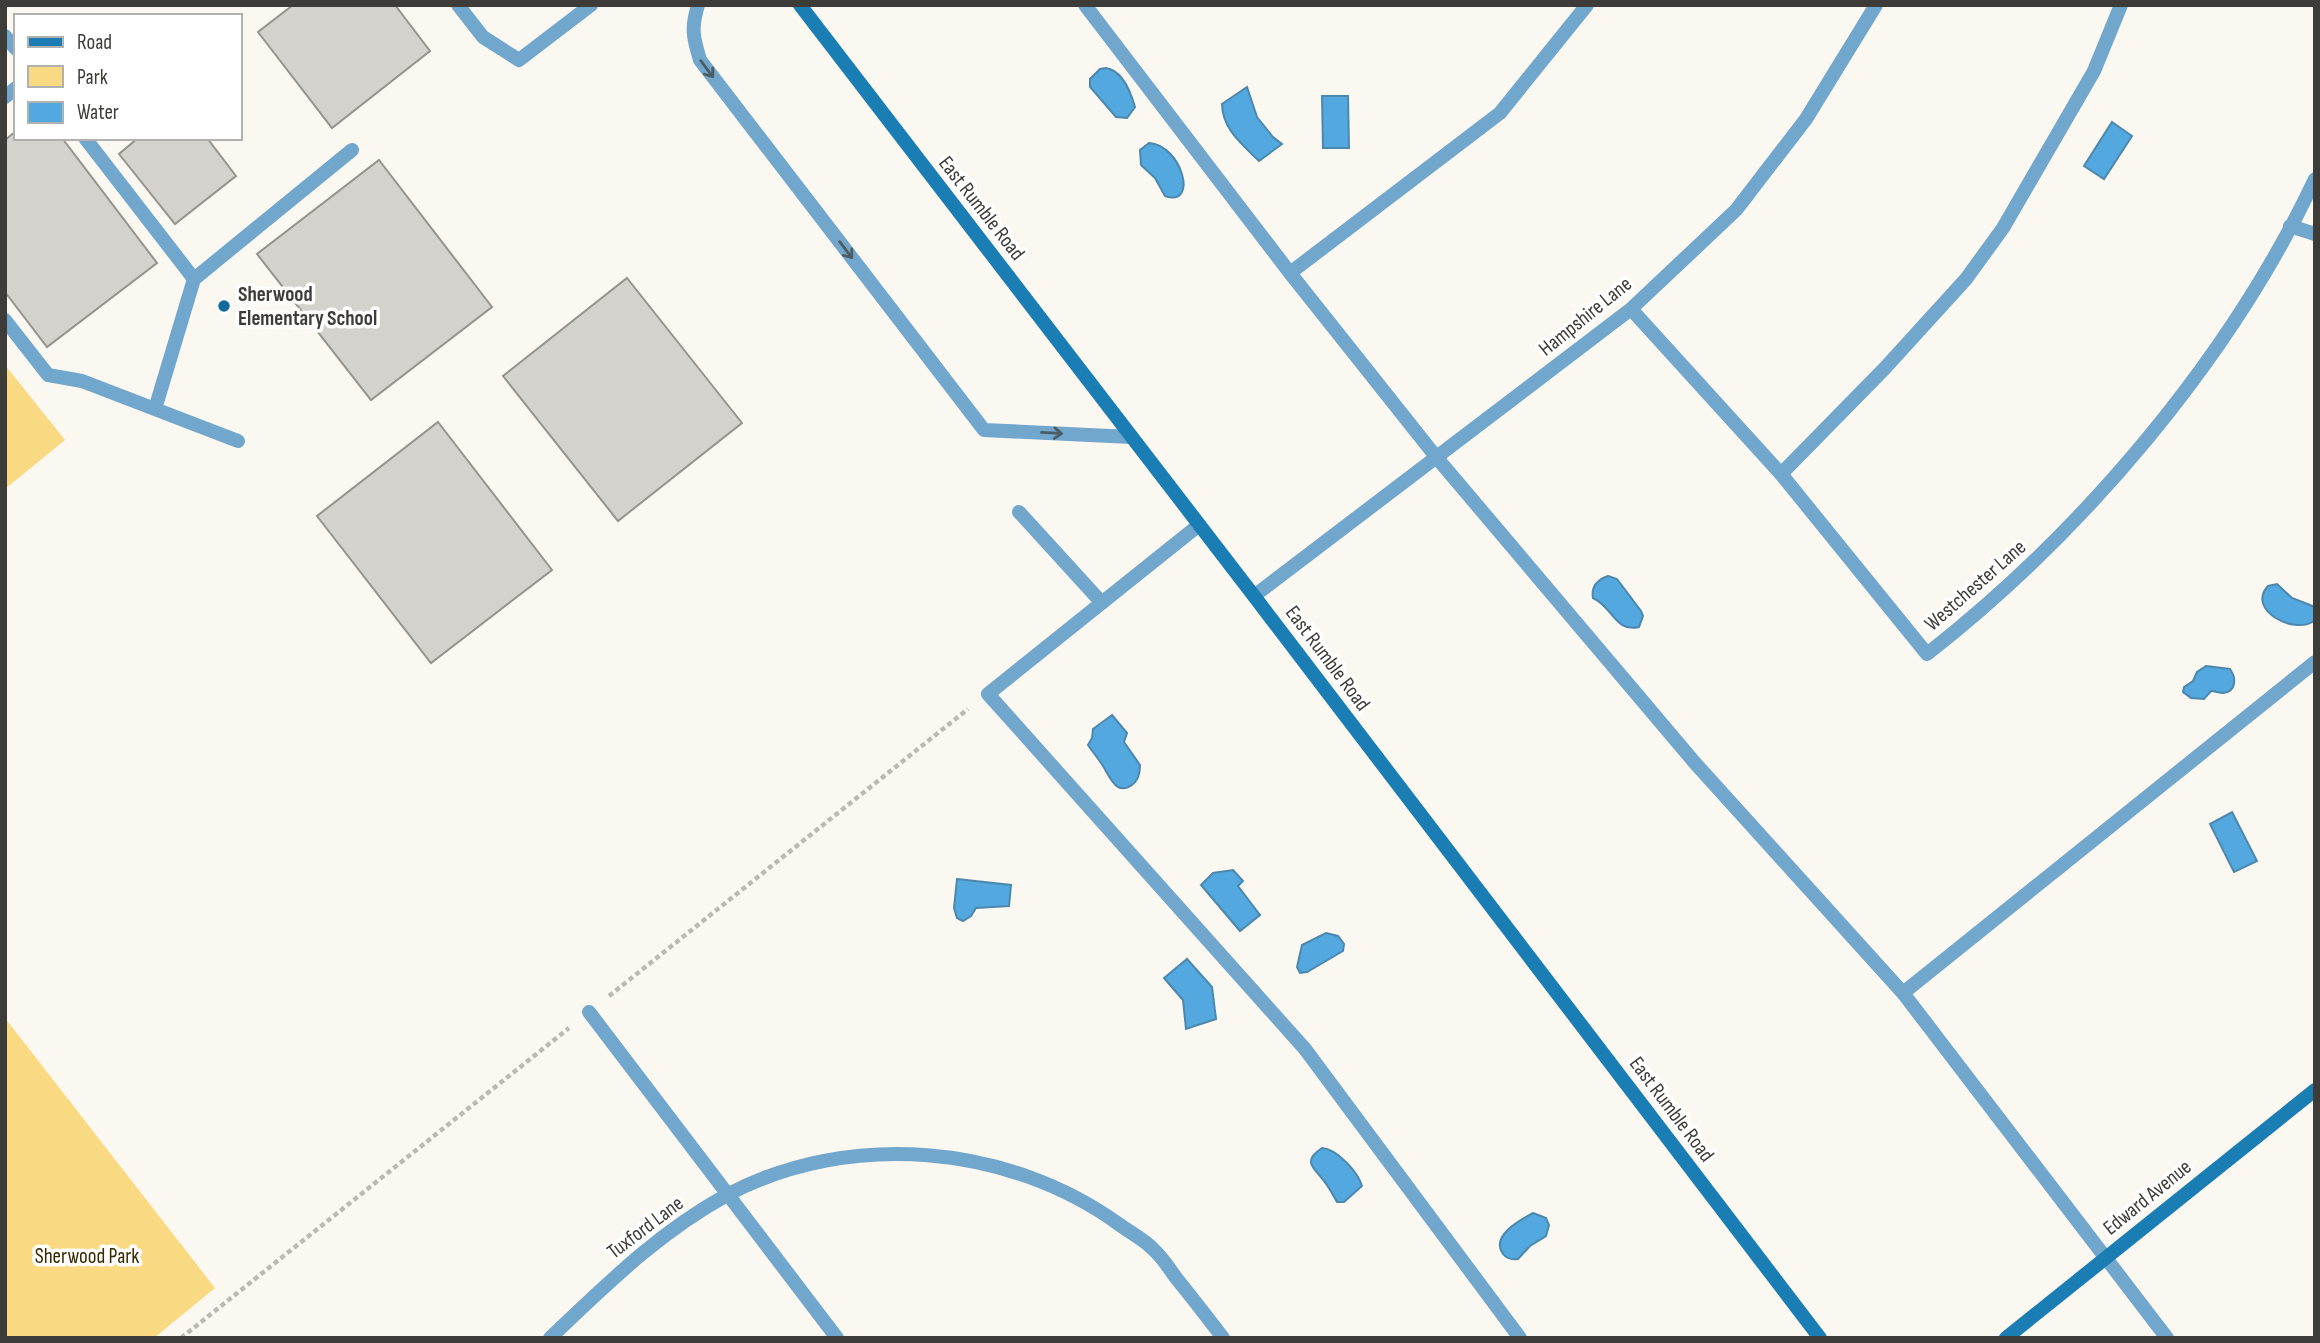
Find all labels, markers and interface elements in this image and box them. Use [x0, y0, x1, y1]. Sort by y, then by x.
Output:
legend [14, 14, 242, 140]
text: Road [77, 30, 112, 55]
one-way arrow [700, 59, 715, 78]
text: Park [77, 65, 108, 90]
text: Water [77, 100, 119, 125]
street label: East Rumble Road [933, 151, 1030, 265]
one-way arrow [838, 240, 853, 258]
street label: Hampshire Lane [1534, 271, 1637, 361]
place label: Sherwood Elementary School [238, 282, 377, 331]
marker: Sherwood Elementary School [216, 298, 232, 314]
one-way arrow [1040, 427, 1063, 440]
street label: Westchester Lane [1919, 535, 2031, 636]
street label: East Rumble Road [1280, 601, 1375, 716]
street label: East Rumble Road [1624, 1052, 1719, 1167]
street label: Edward Avenue [2098, 1154, 2196, 1240]
street label: Tuxford Lane [602, 1191, 688, 1264]
park label: Sherwood Park [35, 1244, 139, 1269]

